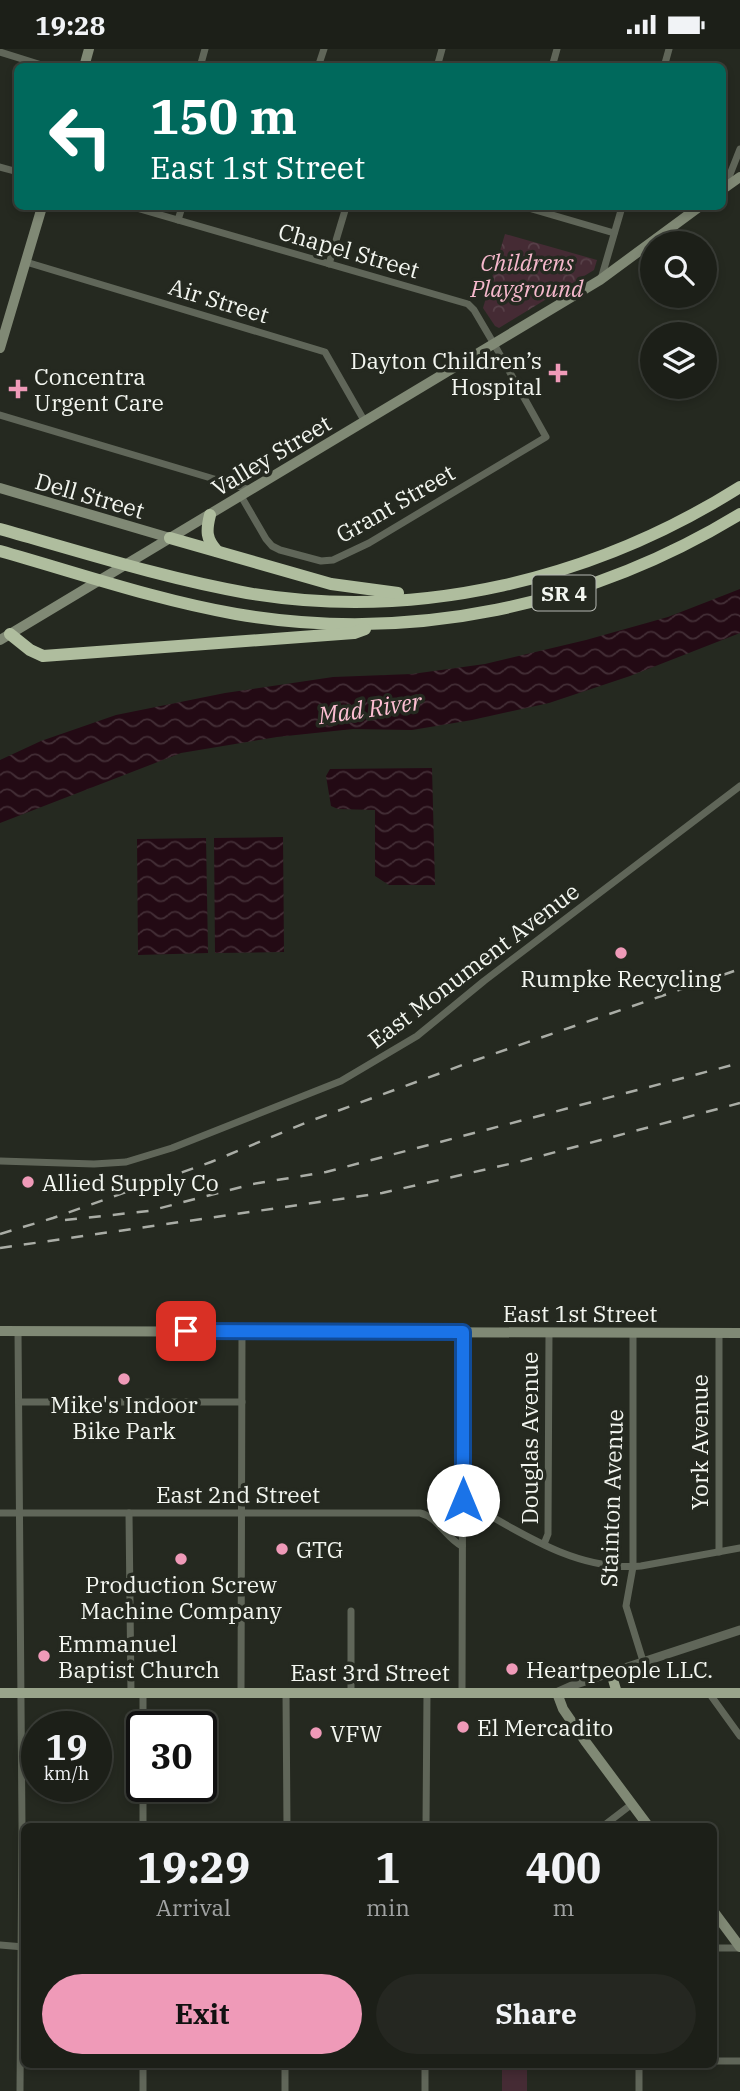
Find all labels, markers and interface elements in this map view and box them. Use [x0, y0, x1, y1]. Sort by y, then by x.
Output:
text: 19:28 [35, 8, 105, 42]
text: 150 m [150, 84, 297, 147]
icon: left [35, 91, 126, 182]
text: East 1st Street [150, 146, 365, 188]
street label: Chapel Street [275, 216, 423, 284]
map controls [640, 231, 717, 399]
button: search [640, 231, 717, 308]
park label: Childrens Playground [469, 247, 584, 303]
street label: Air Street [165, 271, 273, 329]
button: layers [640, 322, 717, 399]
place label: Dayton Children’s Hospital [350, 345, 542, 401]
place label: Concentra Urgent Care [34, 361, 164, 417]
marker: Dayton Children’s Hospital [548, 363, 568, 383]
marker: Concentra Urgent Care [8, 379, 28, 399]
street label: Valley Street [206, 407, 336, 503]
street label: Grant Street [330, 457, 460, 549]
street label: Dell Street [32, 465, 148, 525]
road number: SR 4 [532, 575, 596, 611]
water label: Mad River [315, 685, 425, 731]
street label: East Monument Avenue [361, 876, 585, 1054]
marker: Rumpke Recycling [613, 945, 629, 961]
place label: Rumpke Recycling [521, 963, 722, 993]
place label: Allied Supply Co [42, 1167, 219, 1197]
marker: Allied Supply Co [20, 1174, 36, 1190]
street label: East 1st Street [503, 1298, 657, 1328]
pin [156, 1301, 216, 1361]
icon: arrive [167, 1312, 205, 1350]
street label: Douglas Avenue [514, 1352, 544, 1524]
marker: Mike's Indoor Bike Park [116, 1371, 132, 1387]
street label: York Avenue [684, 1374, 714, 1510]
place label: Mike's Indoor Bike Park [50, 1389, 198, 1445]
street label: Stainton Avenue [593, 1408, 629, 1588]
position arrow [426, 1463, 500, 1537]
street label: East 2nd Street [156, 1479, 320, 1509]
place label: GTG [296, 1534, 343, 1564]
marker: GTG [274, 1541, 290, 1557]
marker: Production Screw Machine Company [173, 1551, 189, 1567]
place label: Production Screw Machine Company [80, 1569, 283, 1625]
place label: Emmanuel Baptist Church [58, 1628, 220, 1684]
marker: Emmanuel Baptist Church [36, 1648, 52, 1664]
place label: Heartpeople LLC. [526, 1654, 713, 1684]
street label: East 3rd Street [290, 1657, 450, 1687]
marker: Heartpeople LLC. [504, 1661, 520, 1677]
speed limit sign: 30 [126, 1711, 217, 1802]
place label: El Mercadito [477, 1712, 613, 1742]
place label: VFW [330, 1718, 382, 1748]
marker: El Mercadito [455, 1719, 471, 1735]
text: 19 [45, 1724, 88, 1770]
marker: VFW [308, 1725, 324, 1741]
text: km/h [44, 1762, 89, 1785]
text: 19:29 [137, 1840, 250, 1895]
text: 1 [375, 1840, 401, 1895]
text: 400 [526, 1840, 601, 1895]
text: Arrival [156, 1892, 231, 1922]
text: min [366, 1892, 410, 1922]
text: m [552, 1892, 574, 1922]
button: Exit [42, 1974, 362, 2054]
button: Share [376, 1974, 696, 2054]

